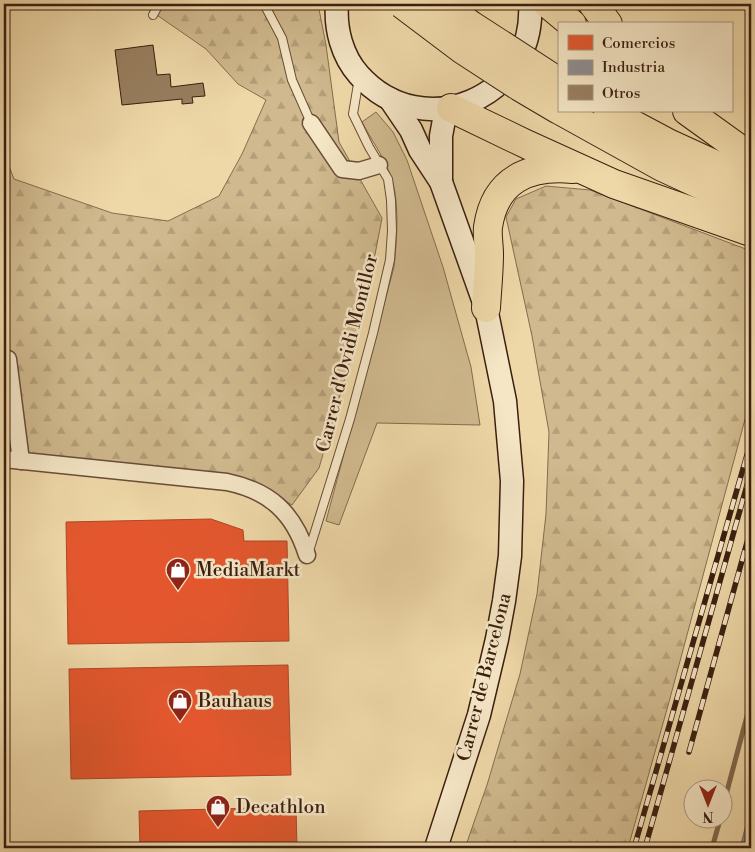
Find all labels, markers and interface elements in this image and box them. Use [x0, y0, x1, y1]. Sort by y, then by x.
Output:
legend [558, 22, 732, 112]
text: Comercios [602, 34, 675, 53]
text: Industria [602, 58, 665, 77]
text: Otros [602, 84, 640, 103]
street label: Carrer d'Ovidi Montllor [311, 251, 383, 455]
shop icon: MediaMarkt [165, 557, 191, 591]
place label: MediaMarkt [196, 558, 300, 582]
street label: Carrer de Barcelona [451, 590, 517, 764]
shop icon: Bauhaus [167, 688, 193, 722]
place label: Bauhaus [197, 689, 272, 713]
north arrow [682, 780, 732, 830]
shop icon: Decathlon [205, 794, 231, 828]
place label: Decathlon [236, 795, 325, 819]
text: N [702, 807, 714, 825]

